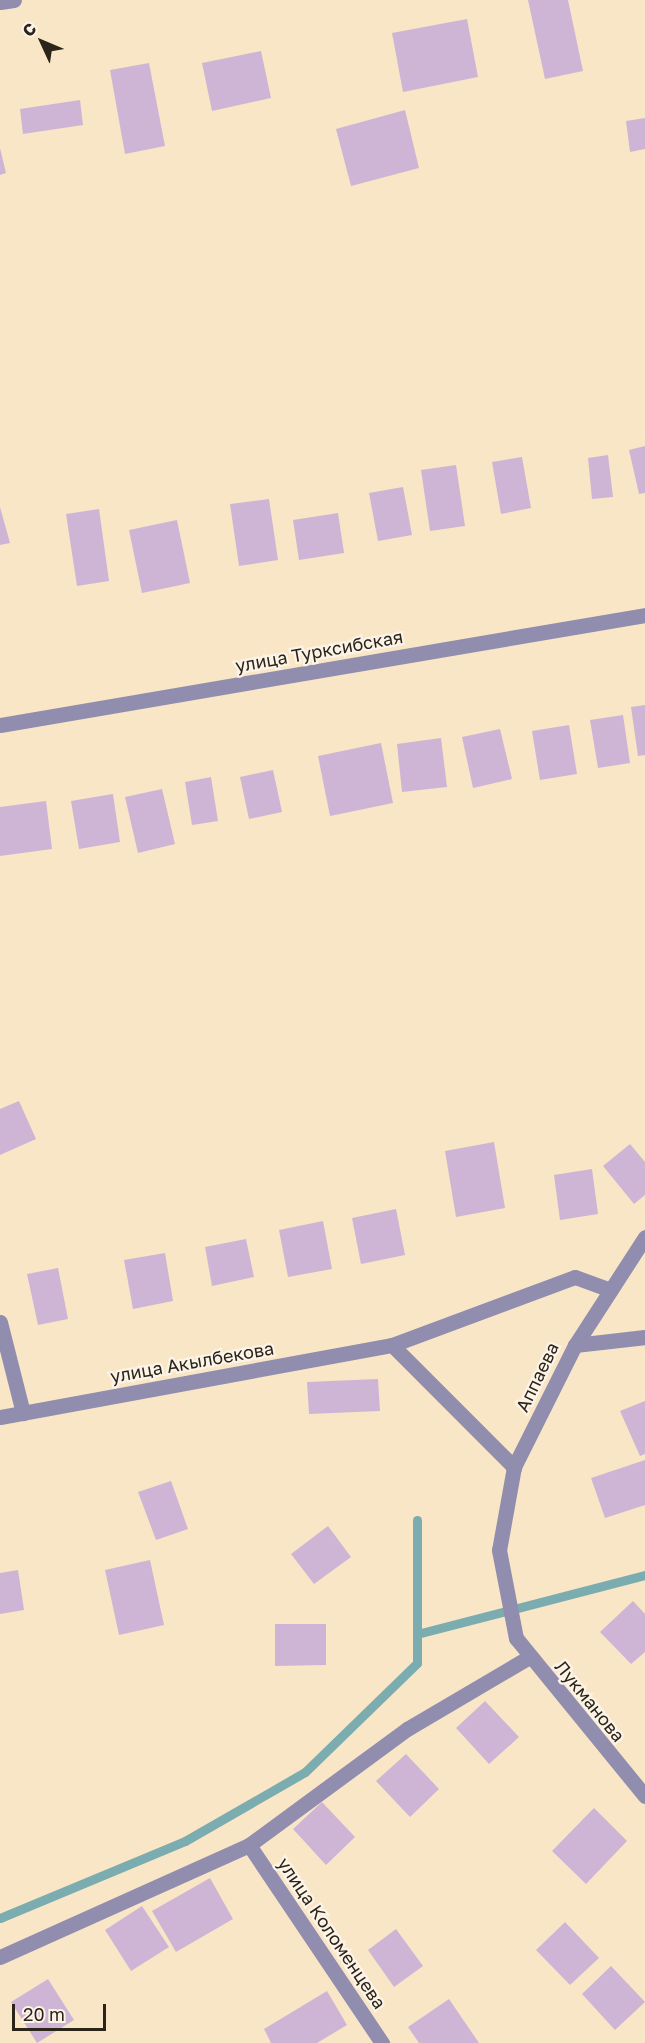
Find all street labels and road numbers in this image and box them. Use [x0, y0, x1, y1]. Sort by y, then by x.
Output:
street label: улица Турксибская [233, 626, 405, 676]
street label: улица Акылбекова [109, 1337, 275, 1387]
street label: Аппаева [511, 1339, 563, 1415]
street label: Лукманова [551, 1656, 629, 1746]
street label: улица Коломенцева [273, 1853, 391, 2013]

